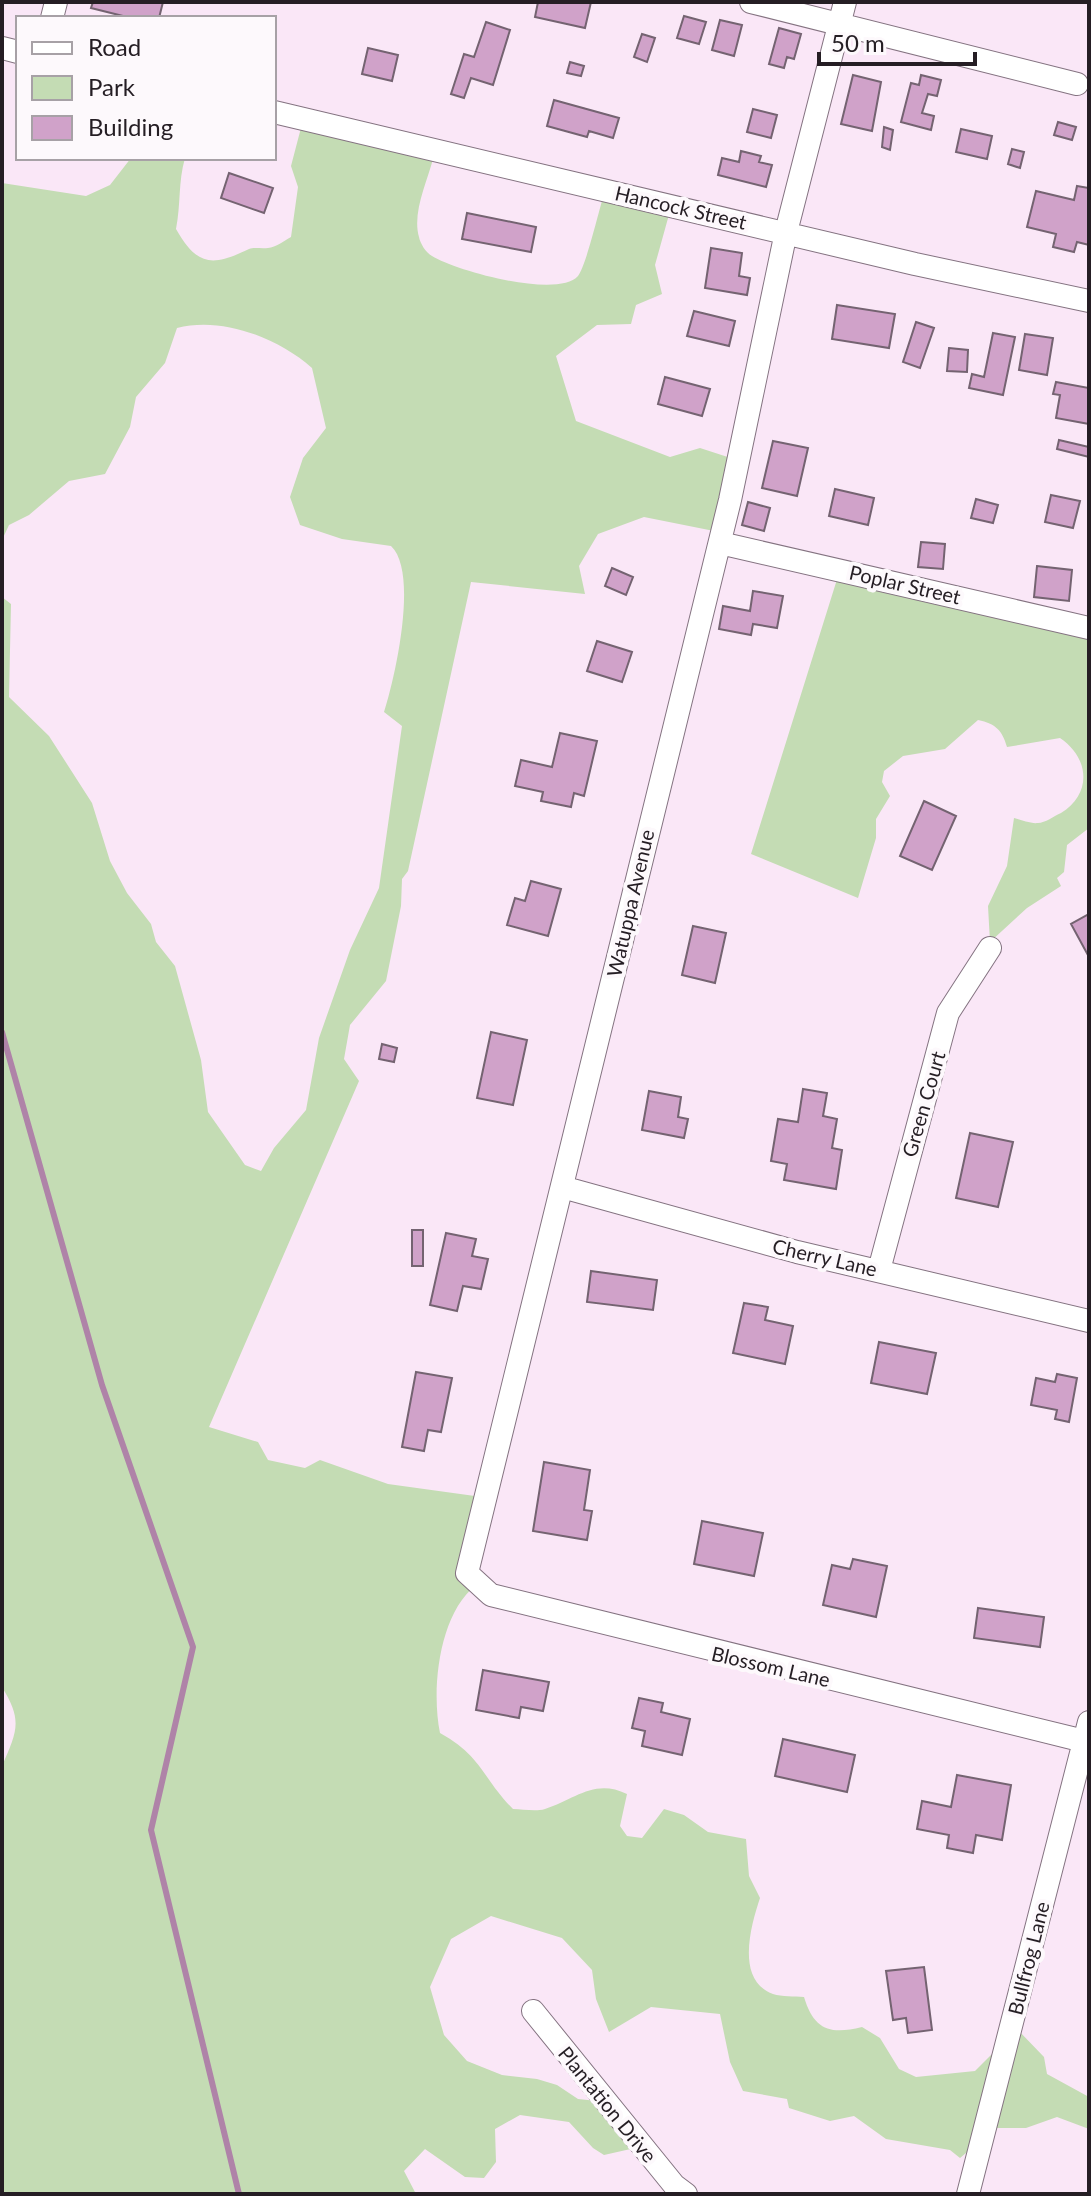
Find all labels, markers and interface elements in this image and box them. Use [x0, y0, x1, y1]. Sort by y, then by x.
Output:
legend [16, 16, 276, 160]
scale bar [819, 16, 975, 66]
text: 50 m [831, 28, 885, 57]
text: Road [88, 32, 141, 61]
text: Park [88, 72, 136, 101]
text: Building [88, 112, 173, 141]
street label: Hancock Street [613, 180, 749, 234]
street label: Poplar Street [847, 560, 963, 608]
street label: Watuppa Avenue [601, 827, 659, 979]
street label: Green Court [896, 1048, 950, 1160]
street label: Cherry Lane [770, 1233, 880, 1281]
street label: Blossom Lane [709, 1641, 833, 1691]
street label: Bullfrog Lane [1002, 1899, 1054, 2017]
street label: Plantation Drive [554, 2041, 662, 2167]

